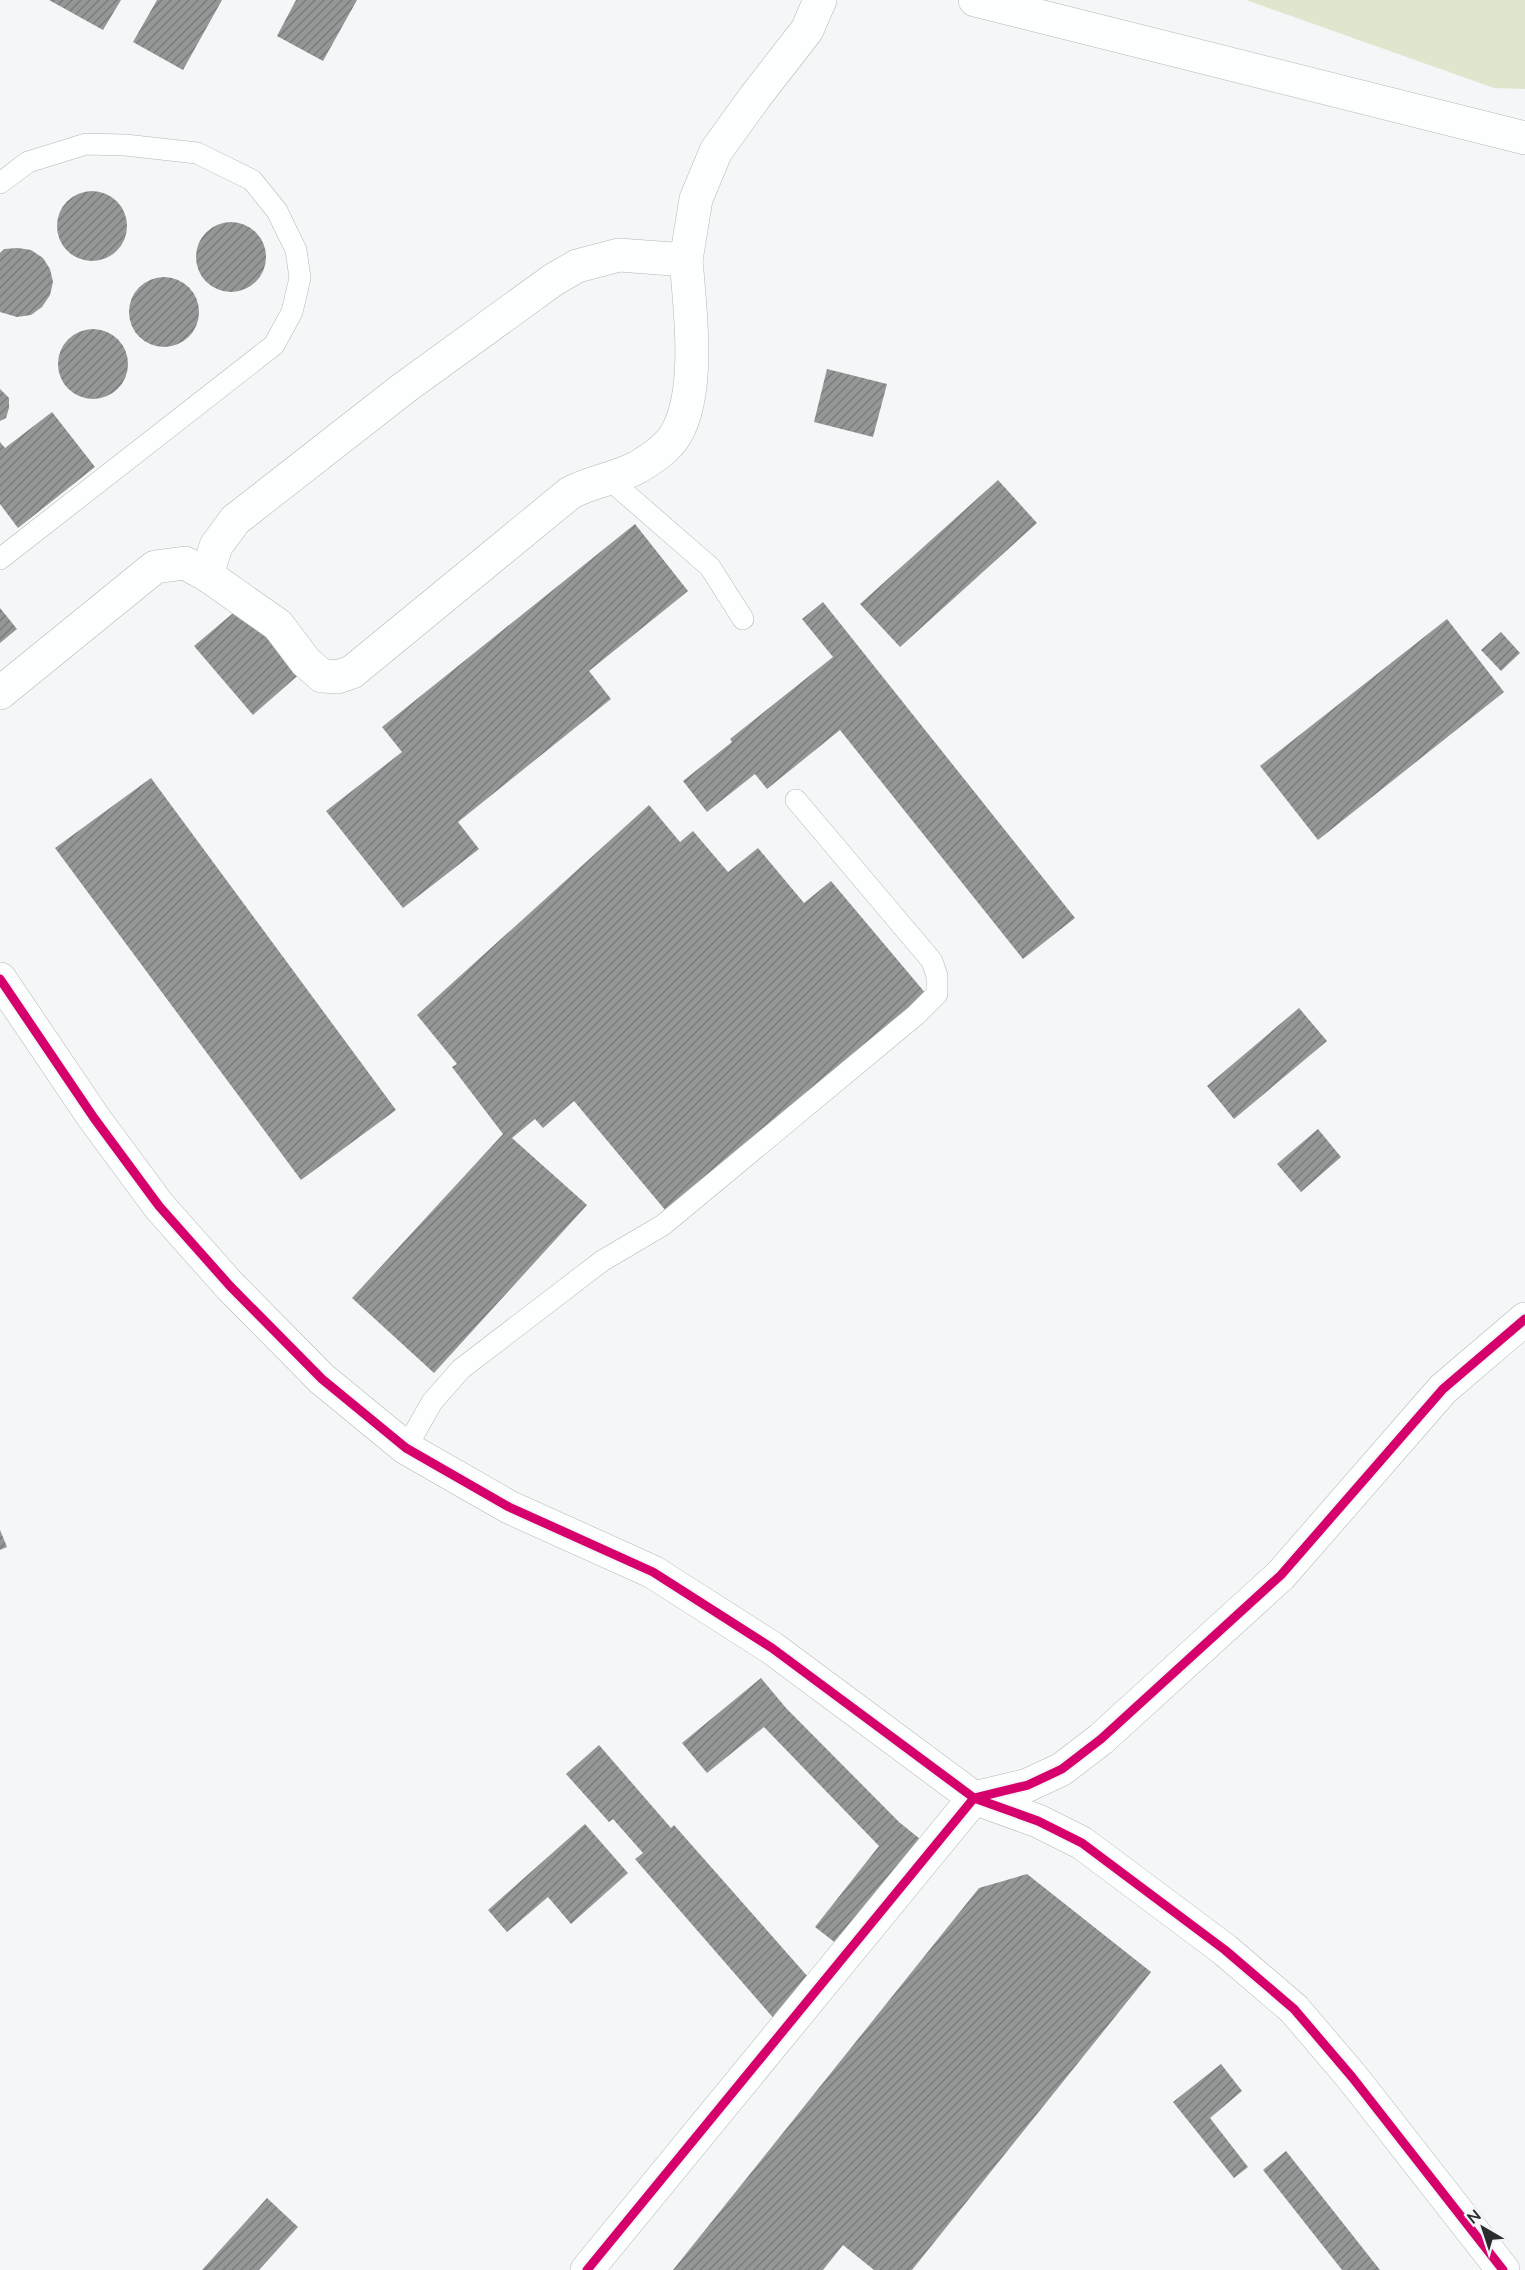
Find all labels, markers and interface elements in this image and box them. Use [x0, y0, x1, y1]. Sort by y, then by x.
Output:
north arrow [1453, 2198, 1513, 2258]
text: N [1463, 2205, 1485, 2228]

